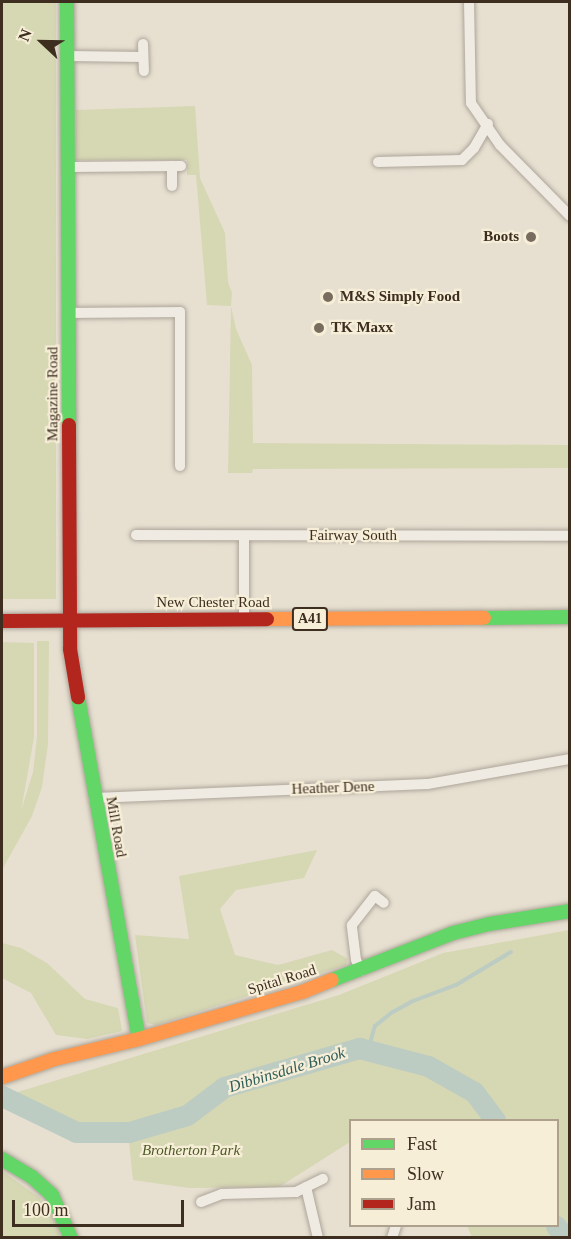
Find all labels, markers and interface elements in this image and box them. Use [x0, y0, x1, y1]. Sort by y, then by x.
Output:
north arrow [12, 12, 72, 72]
text: N [15, 27, 35, 44]
place label: Boots [483, 228, 519, 246]
marker: Boots [524, 230, 538, 244]
place label: M&S Simply Food [340, 288, 460, 306]
marker: M&S Simply Food [321, 290, 335, 304]
place label: TK Maxx [331, 319, 393, 337]
marker: TK Maxx [312, 321, 326, 335]
street label: Magazine Road [44, 347, 62, 441]
street label: Fairway South [309, 527, 397, 545]
street label: New Chester Road [156, 594, 270, 612]
road number: A41 [290, 608, 330, 630]
street label: Heather Dene [291, 778, 375, 798]
street label: Mill Road [102, 795, 130, 859]
street label: Spital Road [246, 961, 318, 999]
water label: Dibbinsdale Brook [226, 1043, 348, 1097]
legend [349, 1119, 559, 1227]
text: Fast [407, 1134, 437, 1154]
park label: Brotherton Park [142, 1142, 240, 1160]
text: Slow [407, 1164, 444, 1184]
scale bar [15, 1188, 188, 1226]
text: Jam [407, 1194, 436, 1214]
text: 100 m [23, 1200, 69, 1220]

